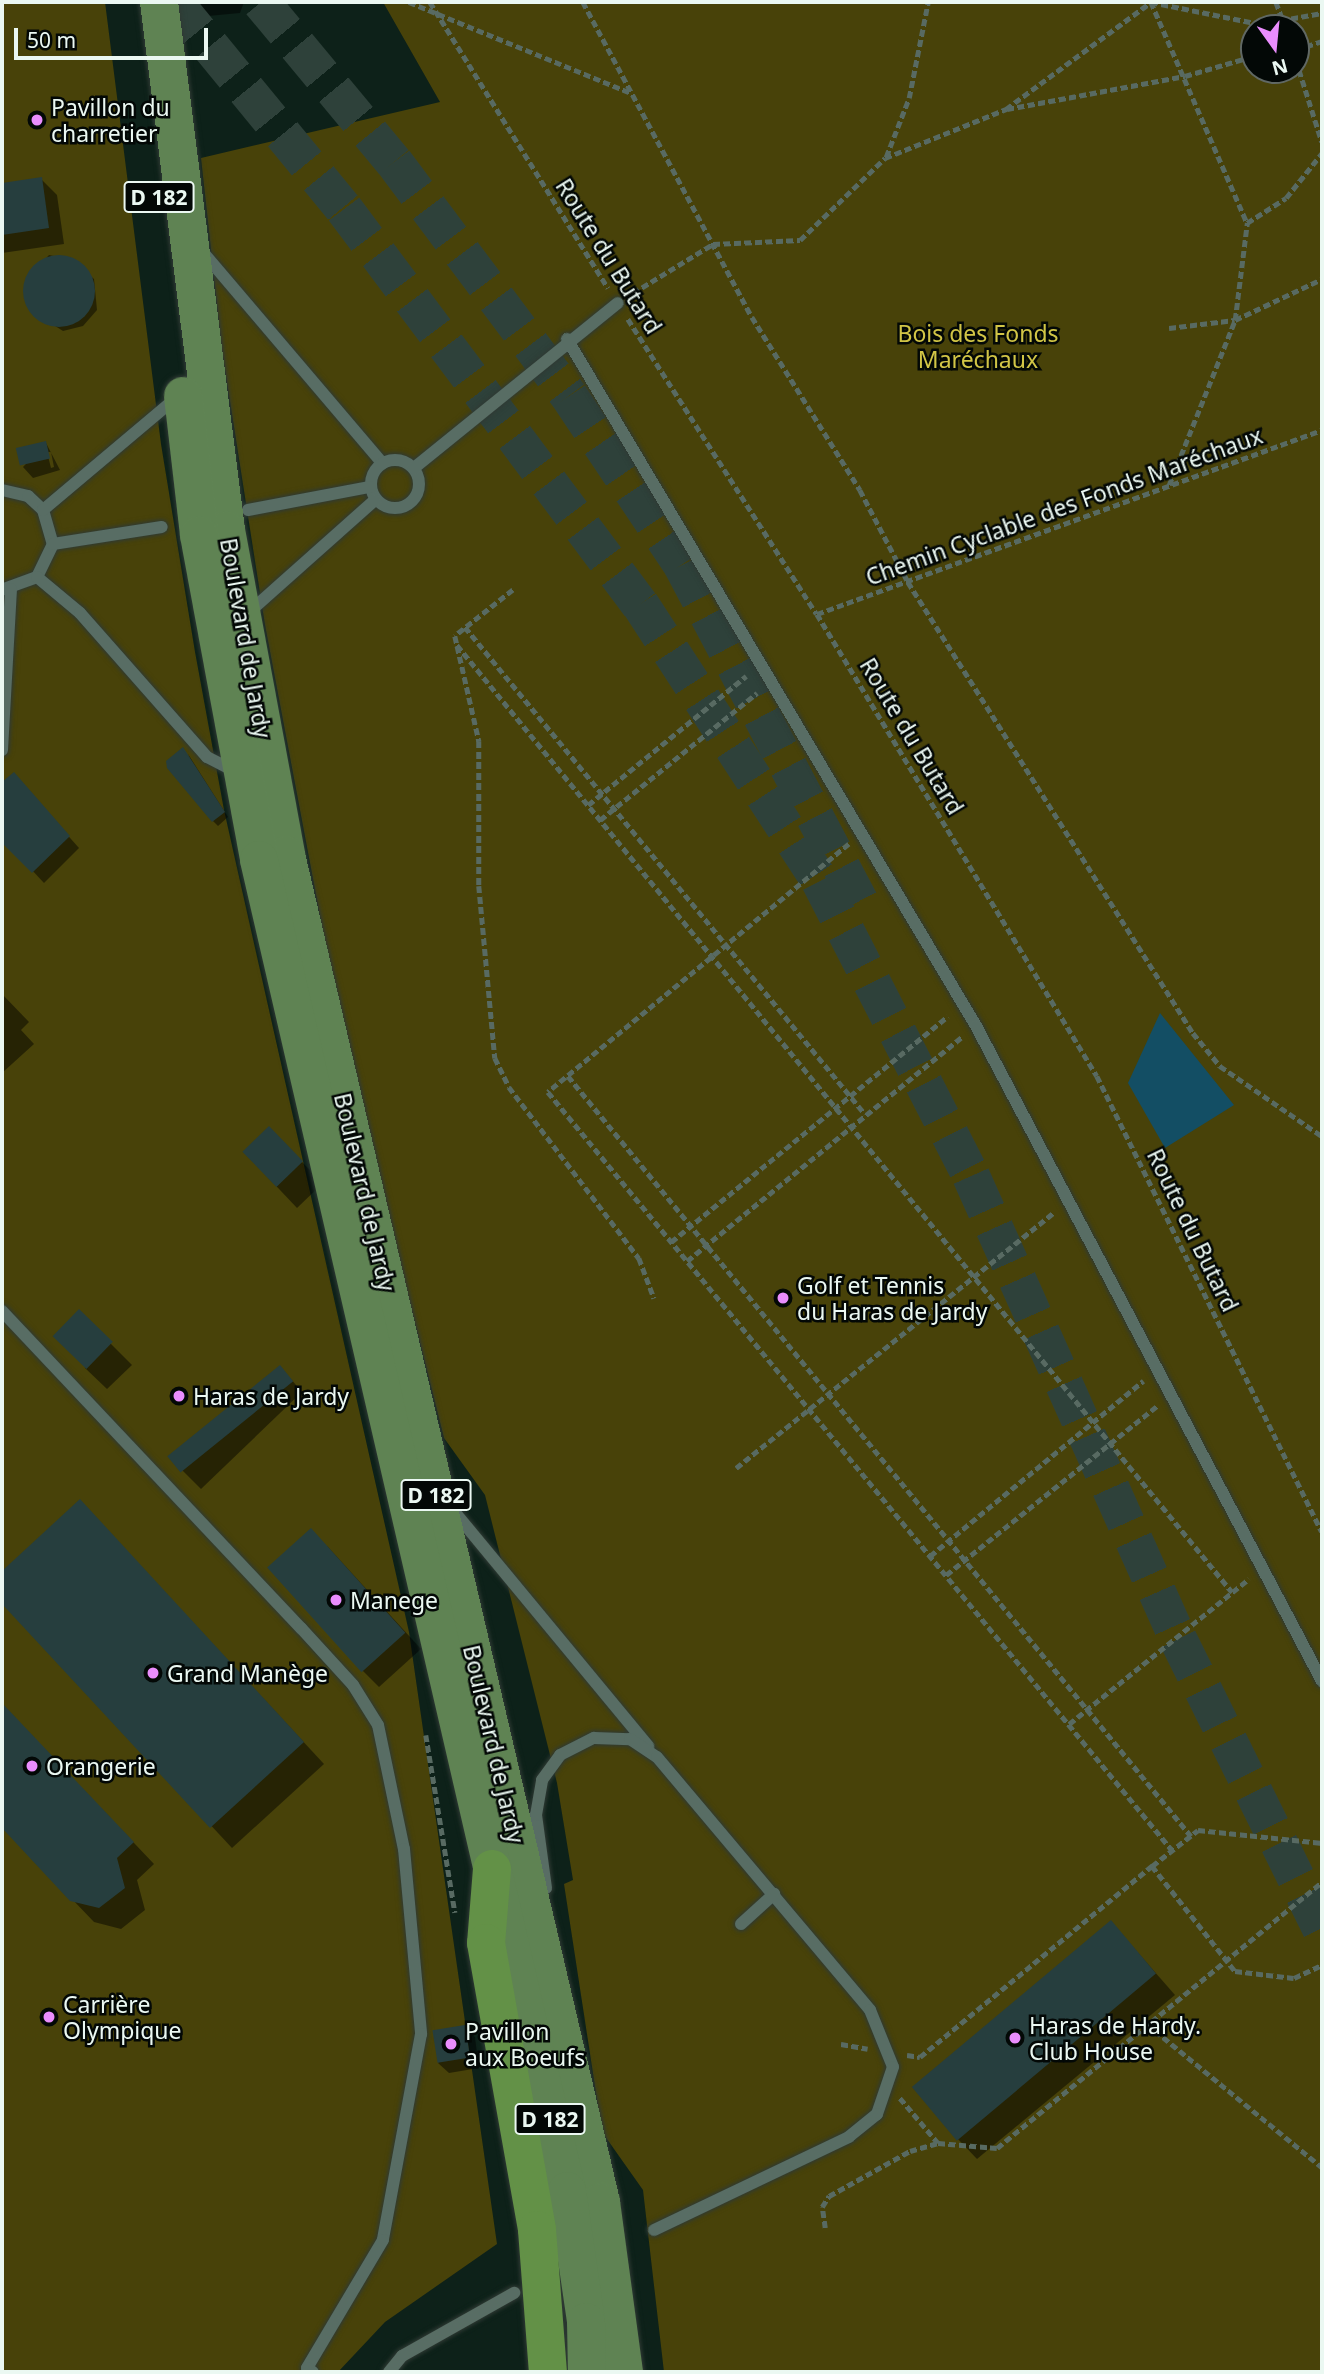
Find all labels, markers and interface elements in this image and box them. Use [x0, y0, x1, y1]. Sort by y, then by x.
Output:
scale bar [18, 14, 212, 58]
north arrow [1240, 14, 1310, 84]
text: 50 m [27, 26, 76, 54]
text: N [1269, 53, 1291, 82]
place label: Pavillon du charretier [51, 93, 170, 147]
marker: Pavillon du charretier [29, 112, 45, 128]
street label: Route du Butard [550, 173, 668, 339]
road number: D 182 [122, 180, 196, 214]
park label: Bois des Fonds Maréchaux [897, 319, 1059, 373]
street label: Chemin Cyclable des Fonds Maréchaux [862, 421, 1266, 591]
street label: Boulevard de Jardy [215, 536, 277, 740]
street label: Route du Butard [854, 653, 970, 819]
street label: Boulevard de Jardy [329, 1090, 401, 1294]
street label: Route du Butard [1142, 1144, 1244, 1316]
place label: Golf et Tennis du Haras de Jardy [797, 1271, 987, 1325]
marker: Golf et Tennis du Haras de Jardy [775, 1290, 791, 1306]
place label: Haras de Jardy [193, 1382, 349, 1410]
marker: Haras de Jardy [171, 1388, 187, 1404]
road number: D 182 [399, 1478, 473, 1512]
place label: Manege [350, 1586, 438, 1614]
marker: Manege [328, 1592, 344, 1608]
street label: Boulevard de Jardy [458, 1642, 530, 1846]
place label: Grand Manège [167, 1659, 328, 1687]
marker: Grand Manège [145, 1665, 161, 1681]
place label: Orangerie [46, 1752, 156, 1780]
marker: Orangerie [24, 1758, 40, 1774]
place label: Carrière Olympique [63, 1990, 182, 2044]
marker: Carrière Olympique [41, 2009, 57, 2025]
place label: Haras de Hardy. Club House [1029, 2011, 1201, 2065]
place label: Pavillon aux Boeufs [465, 2017, 585, 2071]
marker: Haras de Hardy. Club House [1007, 2030, 1023, 2046]
marker: Pavillon aux Boeufs [443, 2036, 459, 2052]
road number: D 182 [513, 2102, 587, 2136]

